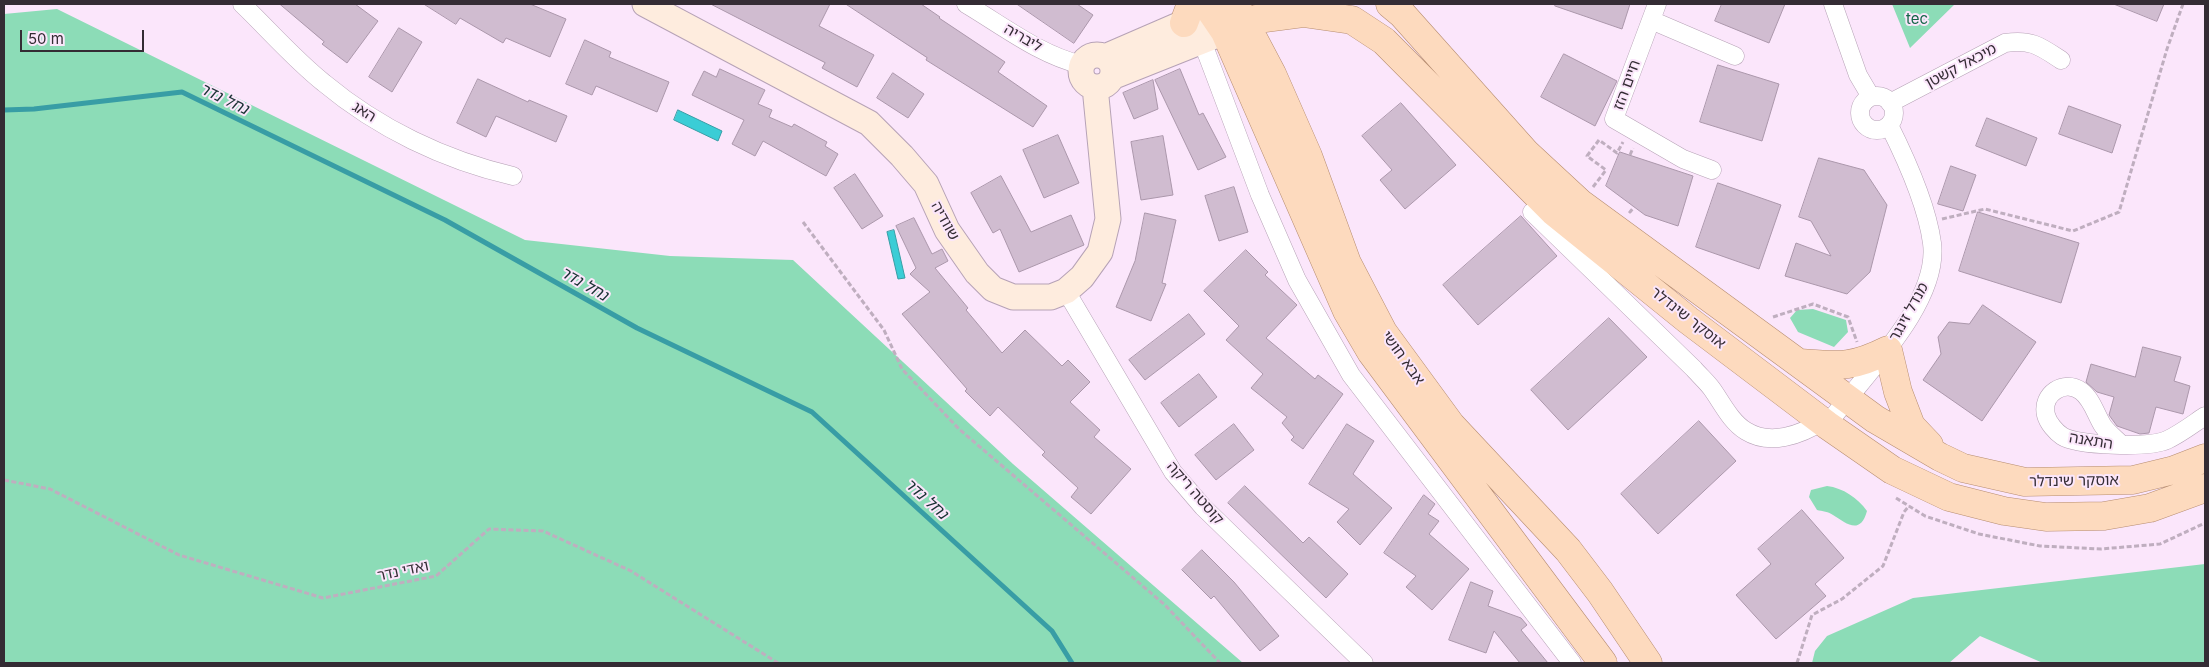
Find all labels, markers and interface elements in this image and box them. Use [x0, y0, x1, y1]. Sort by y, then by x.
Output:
park label: tec [1906, 10, 1928, 28]
scale bar [22, 20, 146, 52]
street label: ליבריה [1001, 20, 1045, 56]
text: 50 m [28, 29, 64, 48]
street label: מיכאל קשטן [1922, 40, 2000, 92]
street label: חיים הזז [1610, 57, 1644, 113]
water label: נחל נדר [196, 79, 252, 119]
street label: האג [349, 98, 379, 126]
street label: שוודיה [927, 198, 963, 244]
water label: נחל נדר [557, 263, 611, 305]
street label: מנדל זינגר [1886, 280, 1932, 344]
street label: אוסקר שינדלר [1647, 283, 1729, 353]
street label: אבא חושי [1378, 328, 1428, 388]
street label: התאנה [2068, 429, 2114, 453]
street label: קוסטה ריקה [1163, 458, 1227, 528]
street label: אוסקר שינדלר [2029, 471, 2119, 491]
water label: נחל נדר [900, 474, 952, 524]
street label: ואדי נדר [376, 557, 430, 585]

